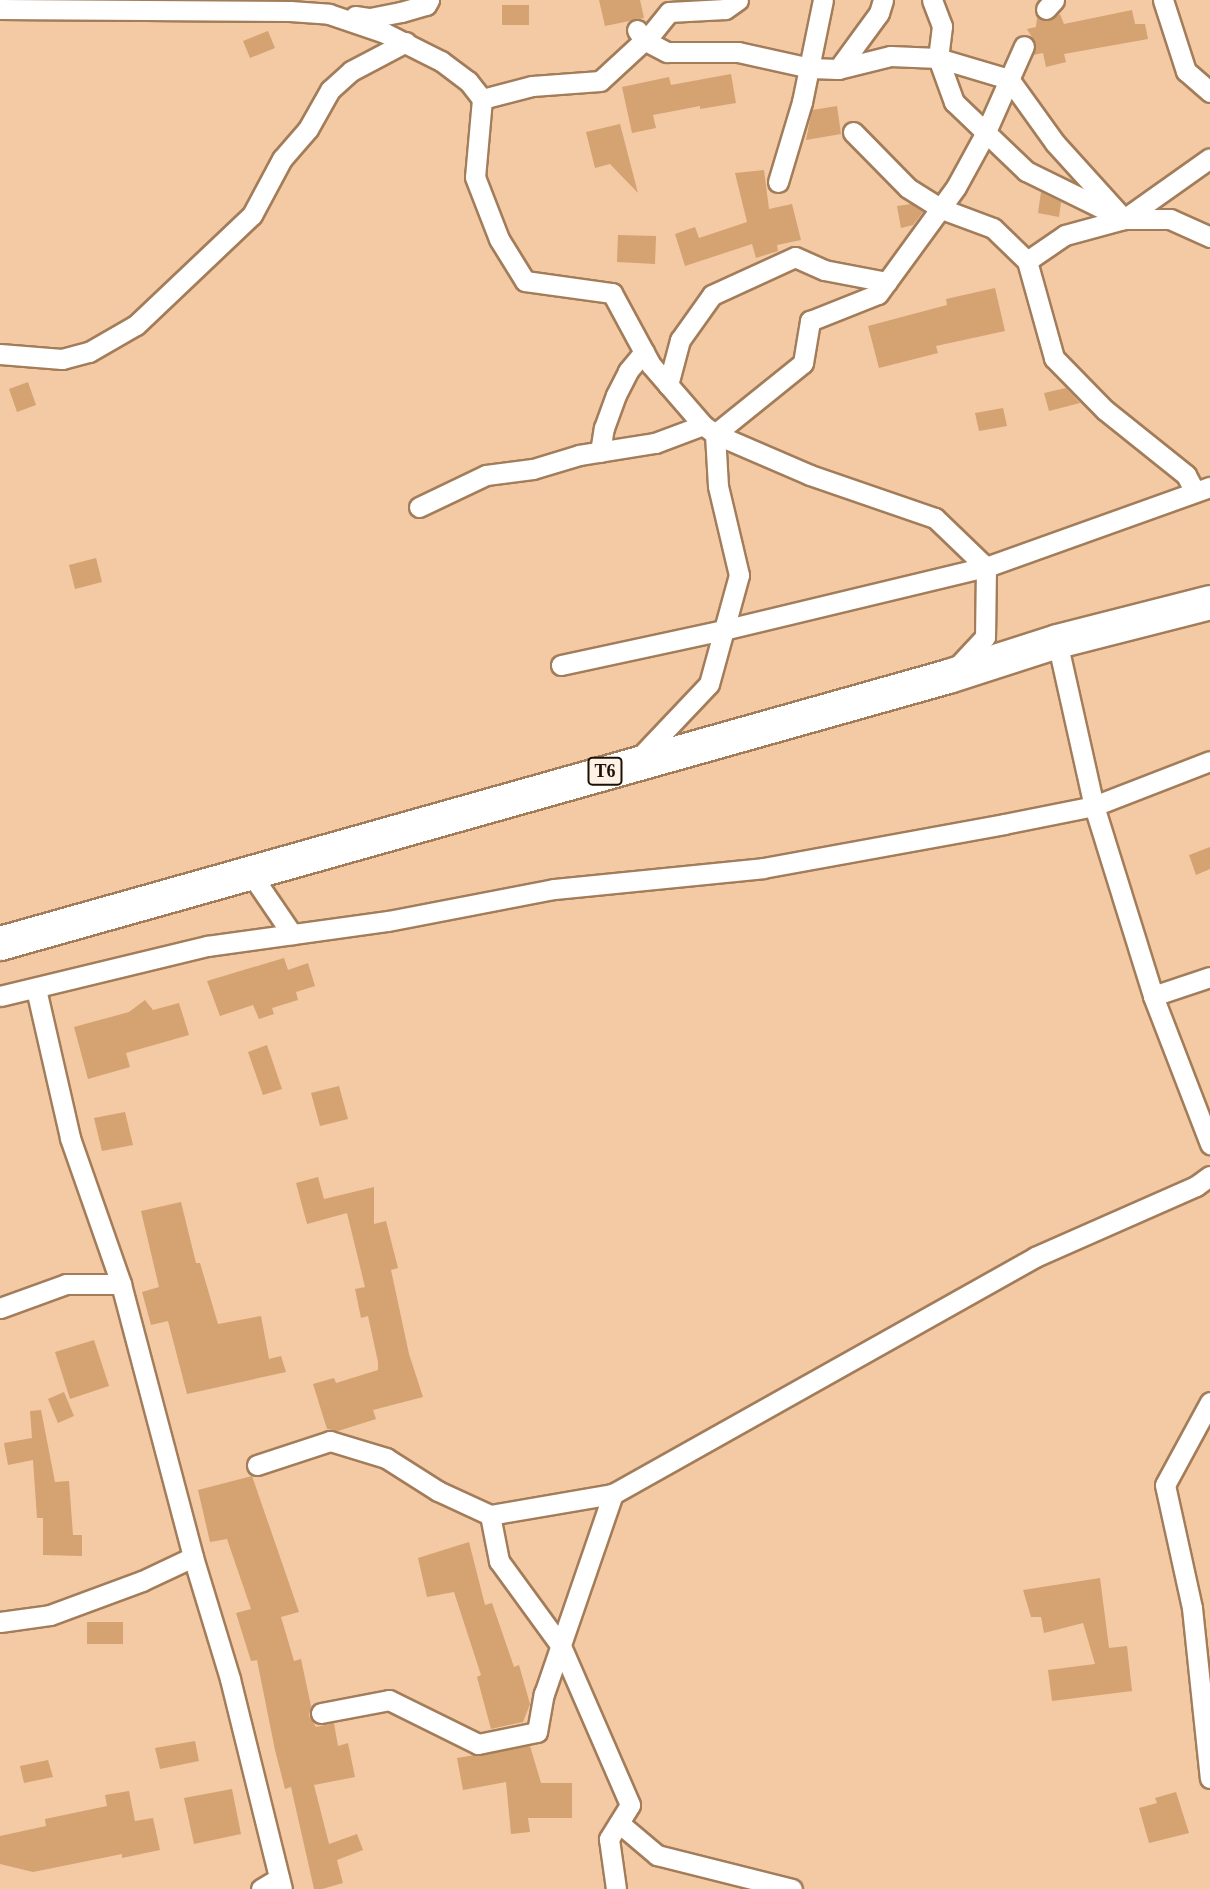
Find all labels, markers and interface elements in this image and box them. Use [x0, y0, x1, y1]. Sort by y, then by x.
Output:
road number: T6 [586, 756, 624, 786]

